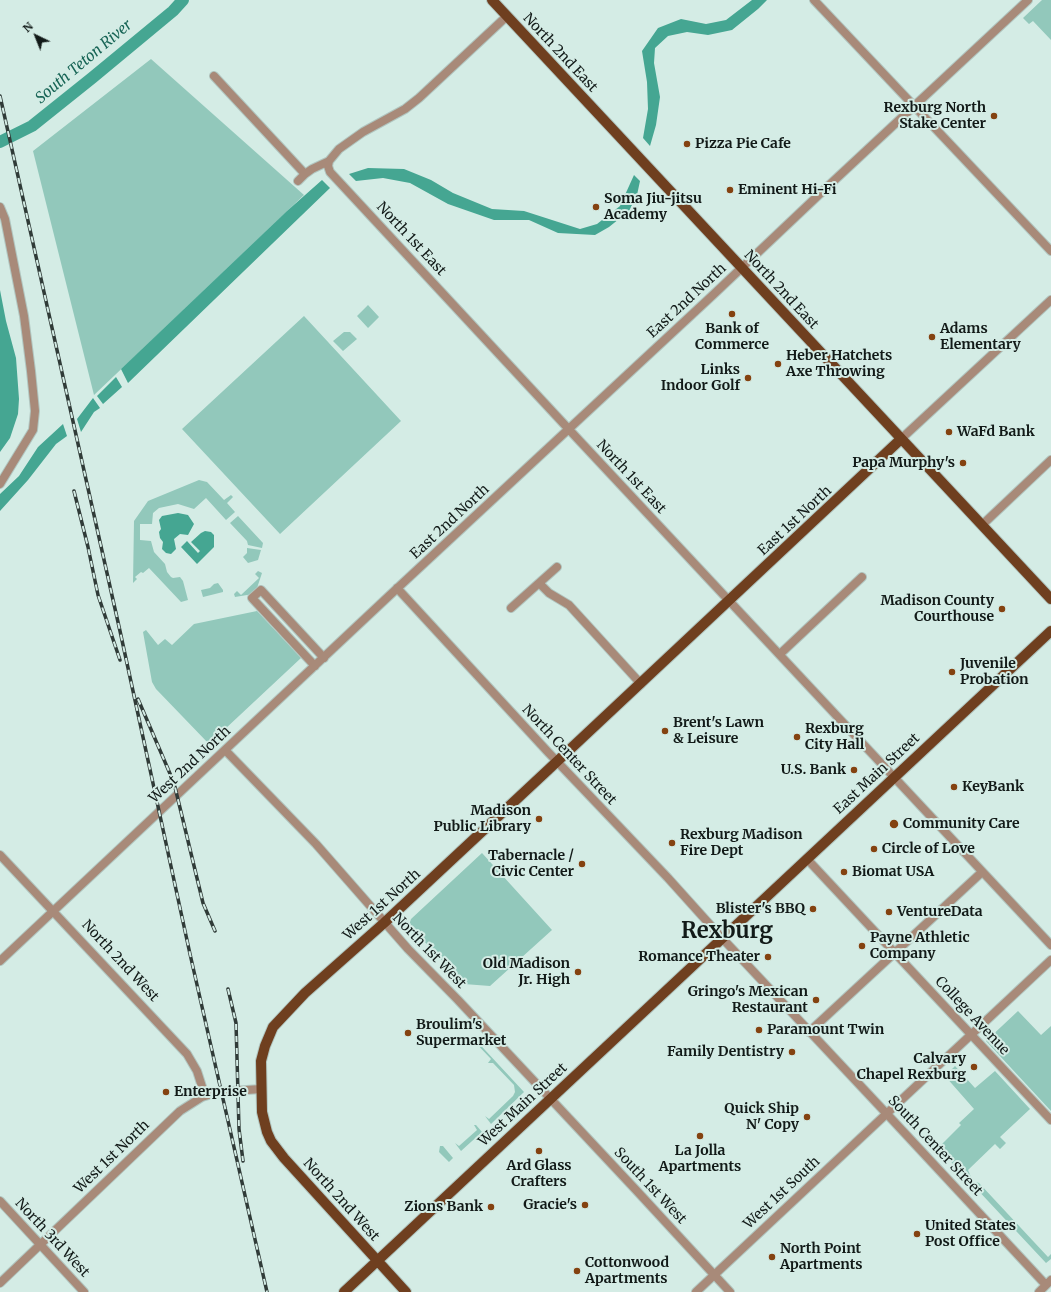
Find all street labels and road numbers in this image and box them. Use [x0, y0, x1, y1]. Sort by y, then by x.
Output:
street label: North 2nd East [519, 10, 601, 96]
street label: North 1st East [373, 199, 449, 279]
street label: North 2nd East [740, 247, 822, 333]
street label: East 2nd North [644, 260, 730, 342]
street label: North 1st East [593, 437, 669, 517]
street label: East 2nd North [407, 481, 493, 563]
street label: East 1st North [755, 483, 835, 559]
street label: North Center Street [518, 702, 620, 808]
street label: West 2nd North [146, 723, 234, 807]
street label: East Main Street [831, 730, 923, 818]
street label: West 1st North [340, 866, 424, 944]
street label: North 1st West [389, 910, 469, 992]
street label: North 2nd West [78, 917, 162, 1005]
street label: College Avenue [931, 973, 1013, 1059]
street label: West Main Street [475, 1060, 571, 1150]
street label: South Center Street [884, 1092, 986, 1200]
street label: West 1st North [71, 1117, 153, 1197]
street label: South 1st West [610, 1144, 690, 1228]
street label: West 1st South [740, 1153, 824, 1233]
street label: North 2nd West [299, 1155, 383, 1245]
street label: North 3rd West [11, 1195, 93, 1281]

